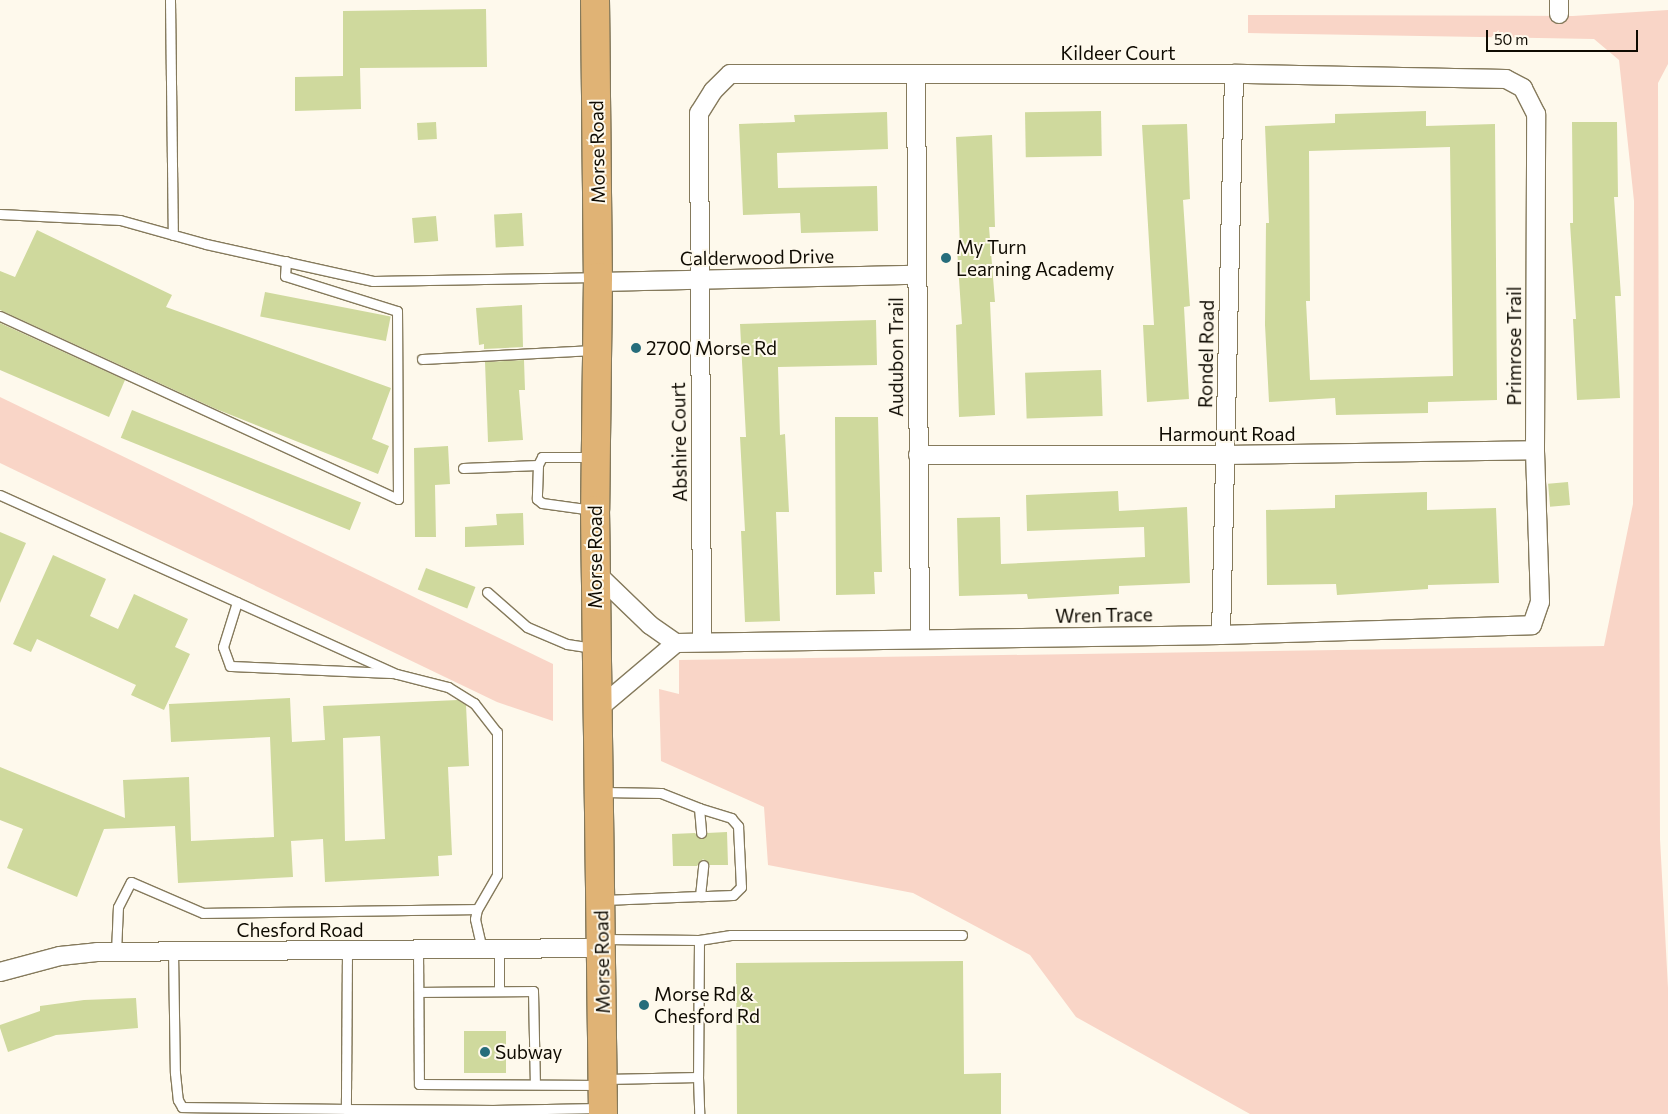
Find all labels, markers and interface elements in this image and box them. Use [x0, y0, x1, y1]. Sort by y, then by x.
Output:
scale bar [1488, 20, 1640, 52]
text: 50 m [1494, 30, 1528, 48]
street label: Kildeer Court [1060, 42, 1176, 64]
street label: Morse Road [585, 100, 609, 204]
place label: My Turn Learning Academy [956, 236, 1114, 280]
street label: Calderwood Drive [680, 244, 834, 270]
marker: My Turn Learning Academy [940, 252, 952, 264]
street label: Primrose Trail [1503, 286, 1525, 406]
street label: Audubon Trail [885, 297, 907, 417]
street label: Rondel Road [1194, 300, 1218, 408]
place label: 2700 Morse Rd [646, 337, 777, 359]
marker: 2700 Morse Rd [630, 342, 642, 354]
street label: Abshire Court [667, 382, 691, 502]
street label: Harmount Road [1159, 423, 1295, 445]
street label: Morse Road [584, 505, 606, 609]
street label: Wren Trace [1055, 603, 1153, 627]
street label: Morse Road [590, 910, 614, 1014]
street label: Chesford Road [236, 919, 364, 941]
place label: Morse Rd & Chesford Rd [654, 983, 760, 1027]
marker: Morse Rd & Chesford Rd [638, 999, 650, 1011]
place label: Subway [495, 1041, 562, 1063]
marker: Subway [479, 1046, 491, 1058]

